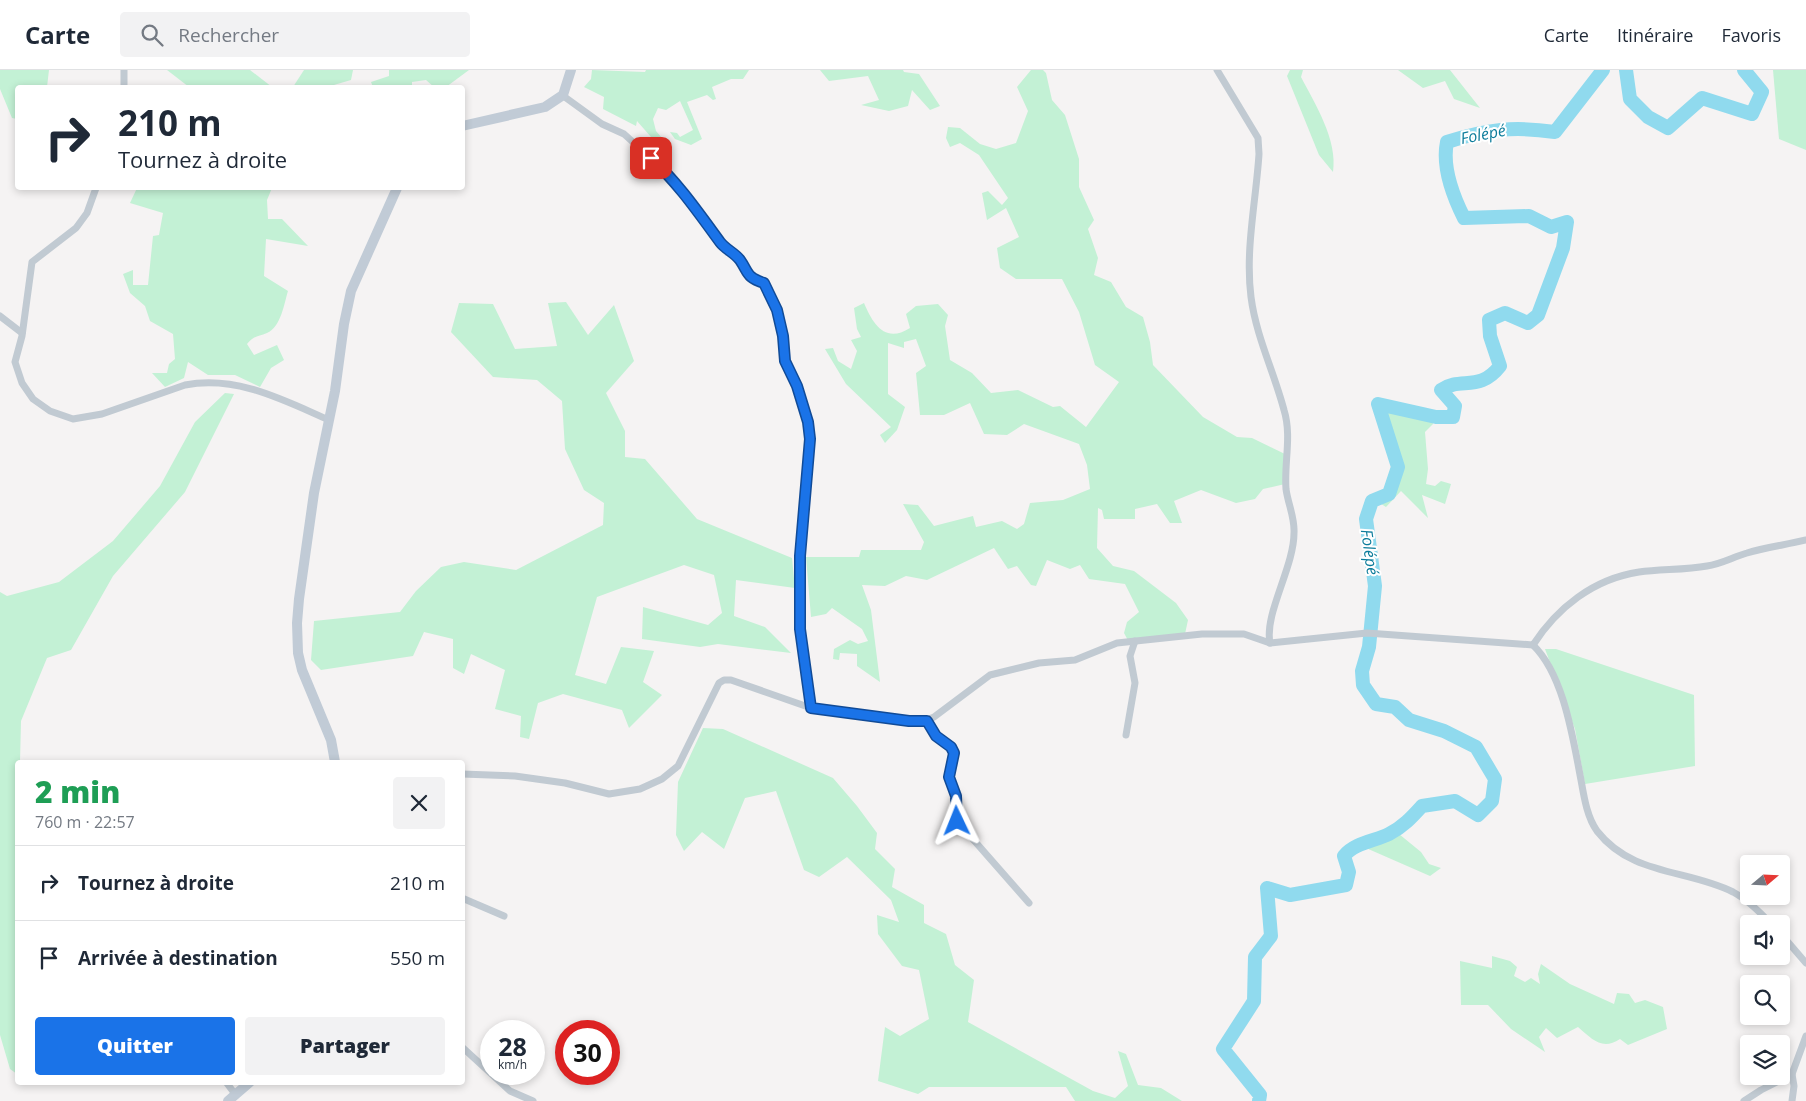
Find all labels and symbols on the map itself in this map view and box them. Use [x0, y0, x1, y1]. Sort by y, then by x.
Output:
water label: Folépé [1458, 119, 1508, 149]
pin [630, 137, 672, 179]
water label: Folépé [1356, 528, 1384, 576]
position arrow [930, 794, 982, 846]
north arrow [1740, 855, 1790, 905]
speed limit sign: 30 [555, 1020, 620, 1085]

